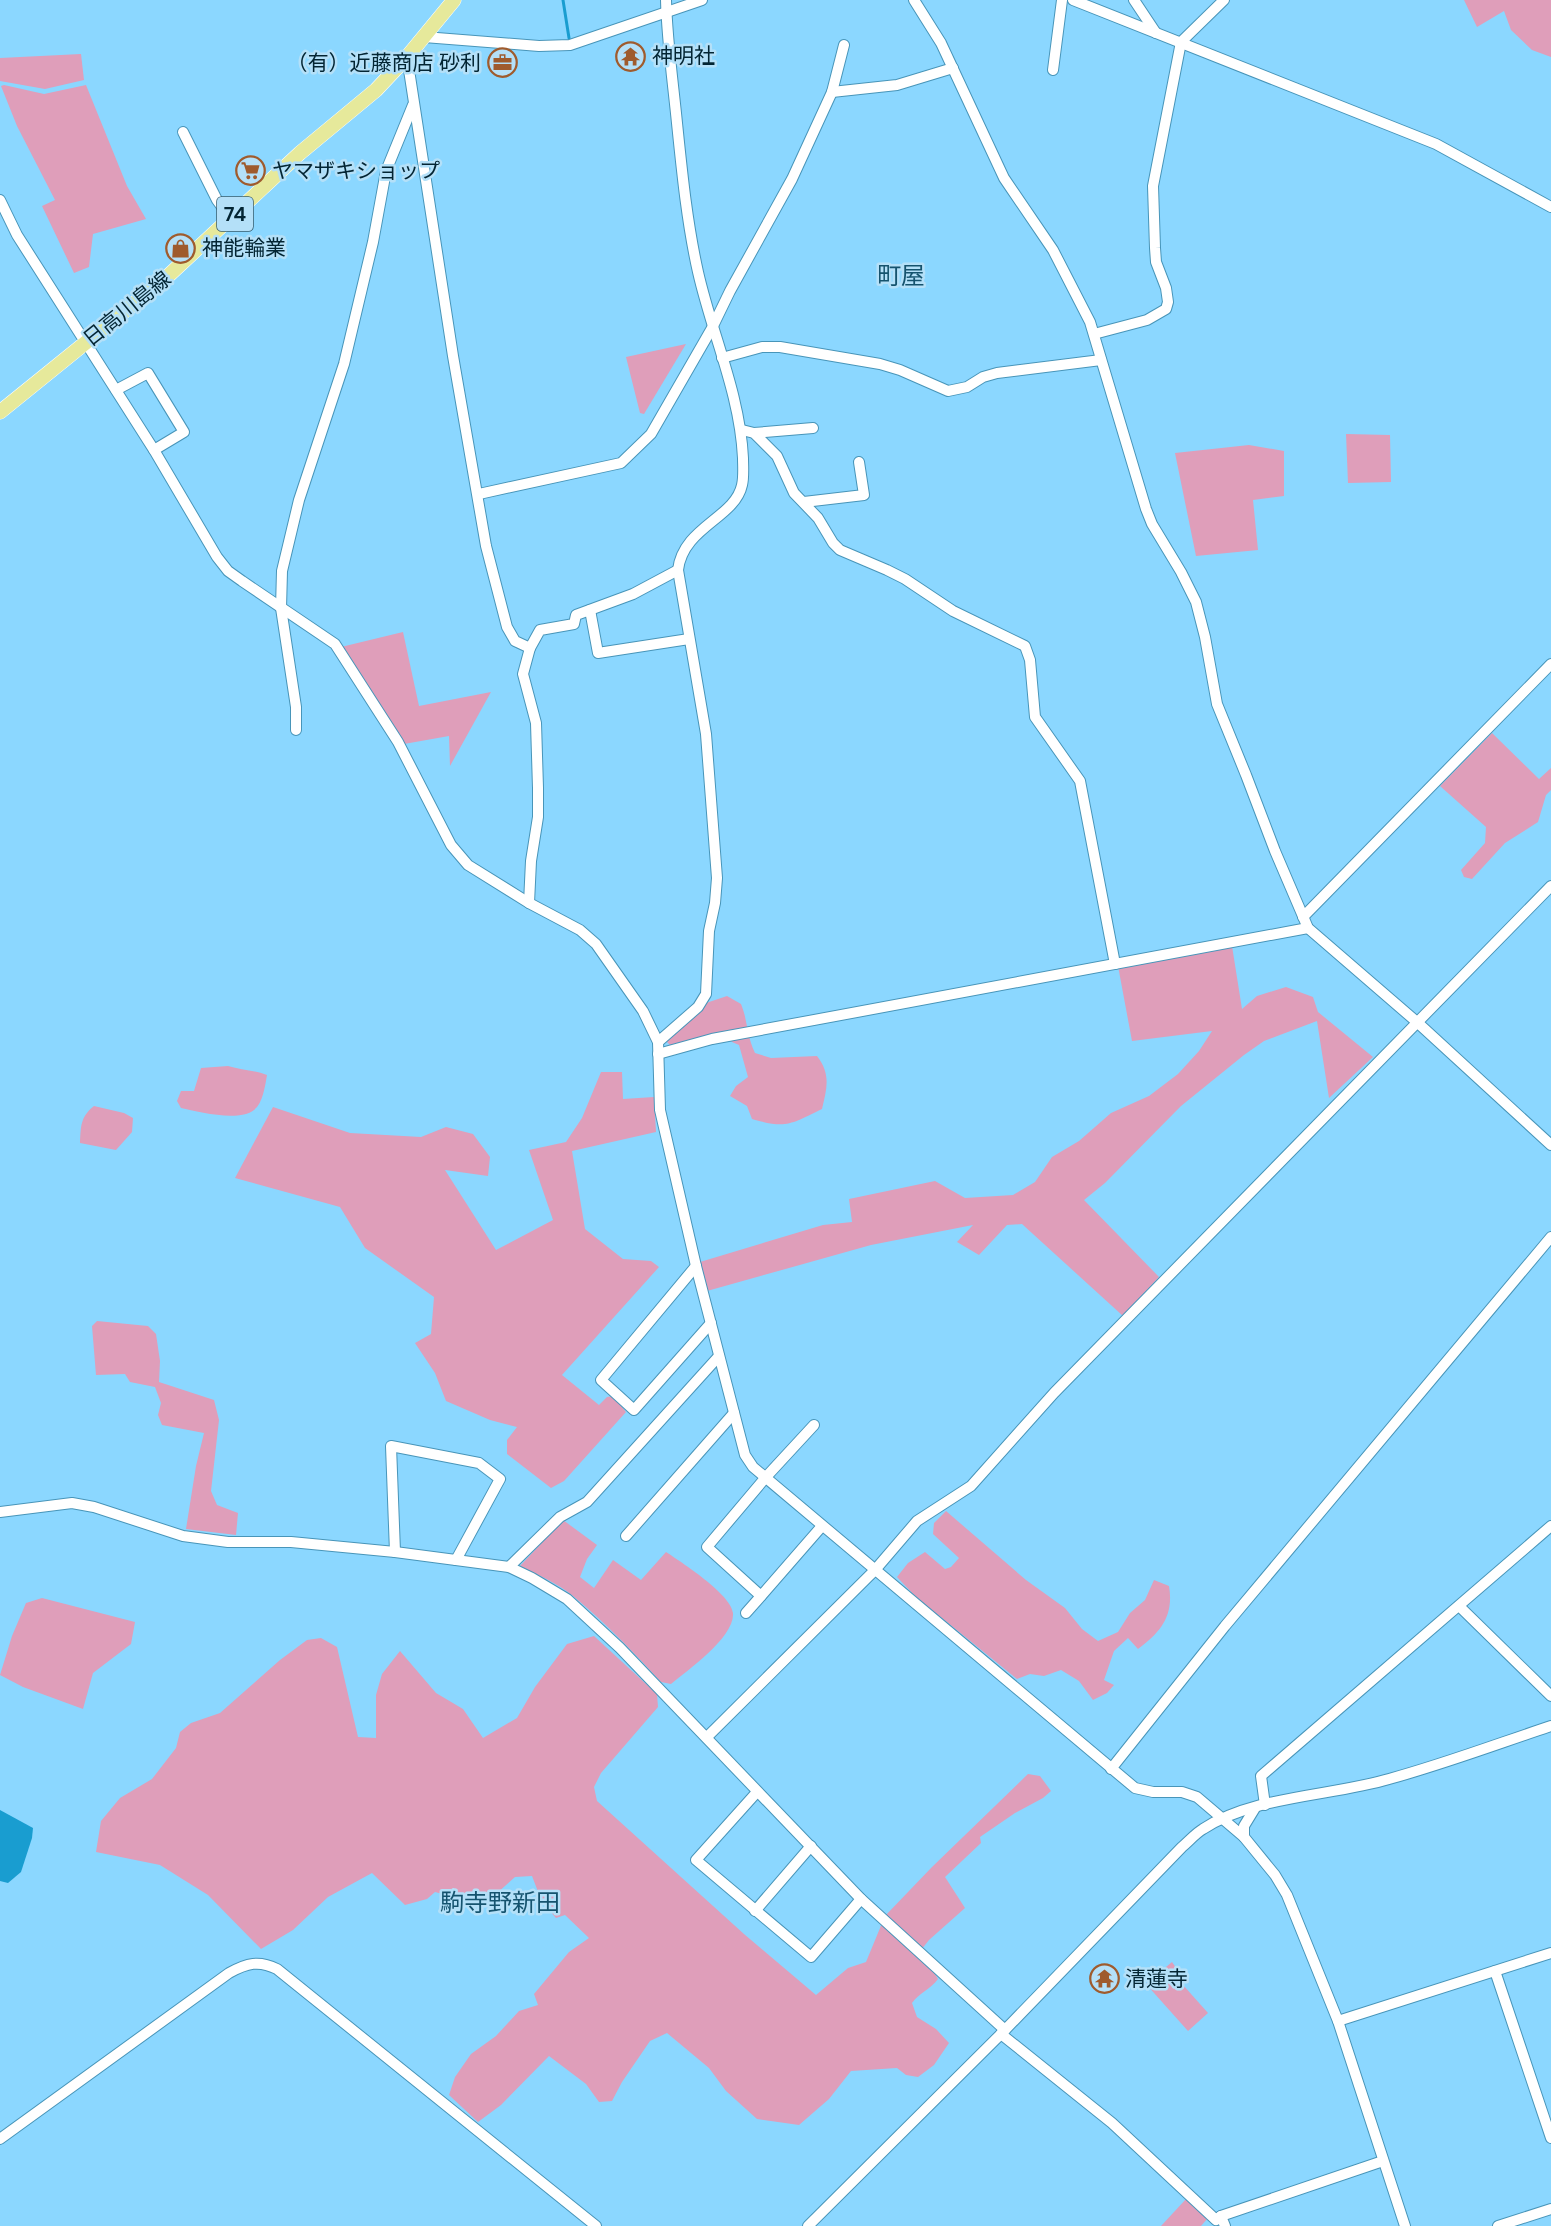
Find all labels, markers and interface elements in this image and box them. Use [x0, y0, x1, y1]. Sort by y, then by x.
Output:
temple icon: 神明社 [615, 40, 647, 72]
place label: 神明社 [652, 42, 715, 70]
office icon: （有）近藤商店 砂利 [486, 47, 518, 79]
place label: （有）近藤商店 砂利 [286, 49, 481, 77]
supermarket icon: ヤマザキショップ [235, 155, 267, 187]
place label: ヤマザキショップ [272, 157, 440, 185]
road number: 74 [217, 197, 253, 231]
shop icon: 神能輪業 [165, 232, 197, 264]
place label: 神能輪業 [202, 234, 286, 262]
district label: 町屋 [877, 260, 925, 291]
street label: 日高川島線 [77, 265, 177, 353]
district label: 駒寺野新田 [440, 1887, 560, 1918]
temple icon: 清蓮寺 [1088, 1963, 1120, 1995]
place label: 清蓮寺 [1125, 1965, 1188, 1993]

